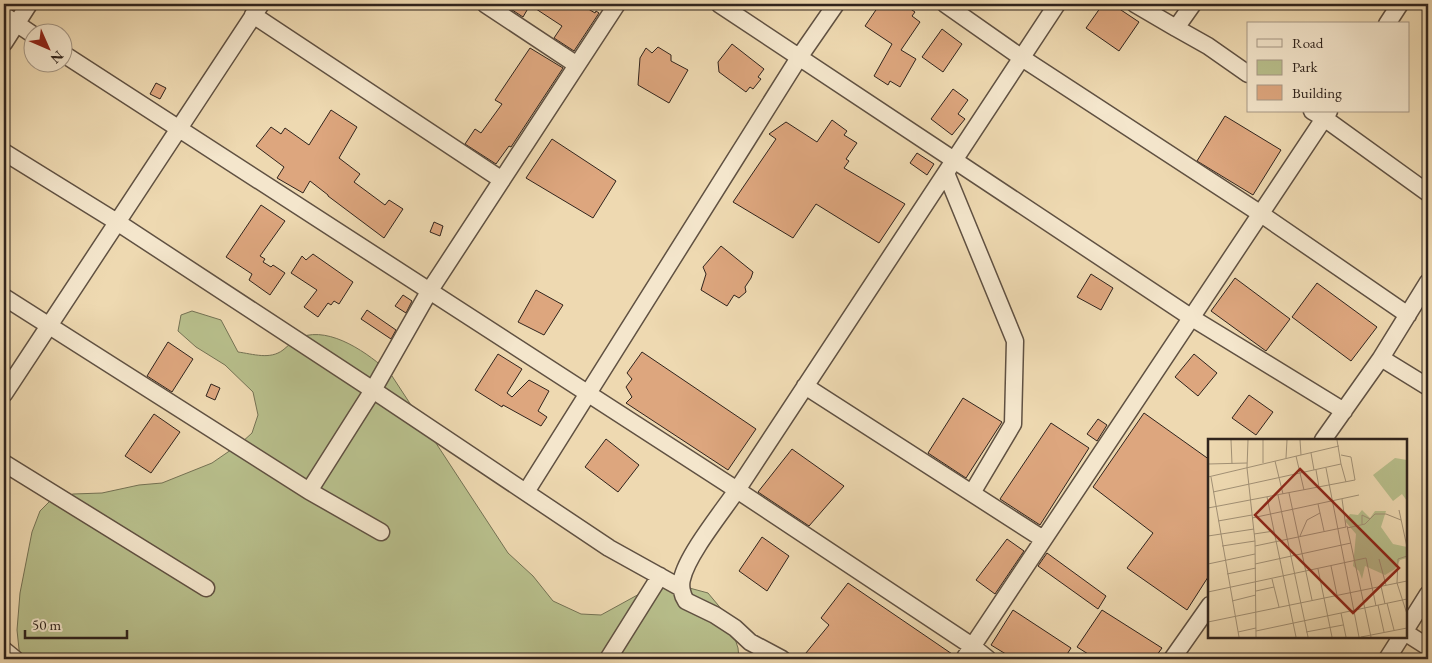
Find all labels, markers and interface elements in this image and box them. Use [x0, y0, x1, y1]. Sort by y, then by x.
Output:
north arrow [22, 22, 72, 72]
legend [1247, 22, 1410, 112]
text: Road [1292, 33, 1324, 52]
text: N [46, 47, 68, 68]
text: Park [1292, 57, 1319, 76]
text: Building [1292, 83, 1342, 102]
inset map [1208, 439, 1407, 638]
scale bar [25, 608, 128, 640]
text: 50 m [32, 615, 61, 634]

